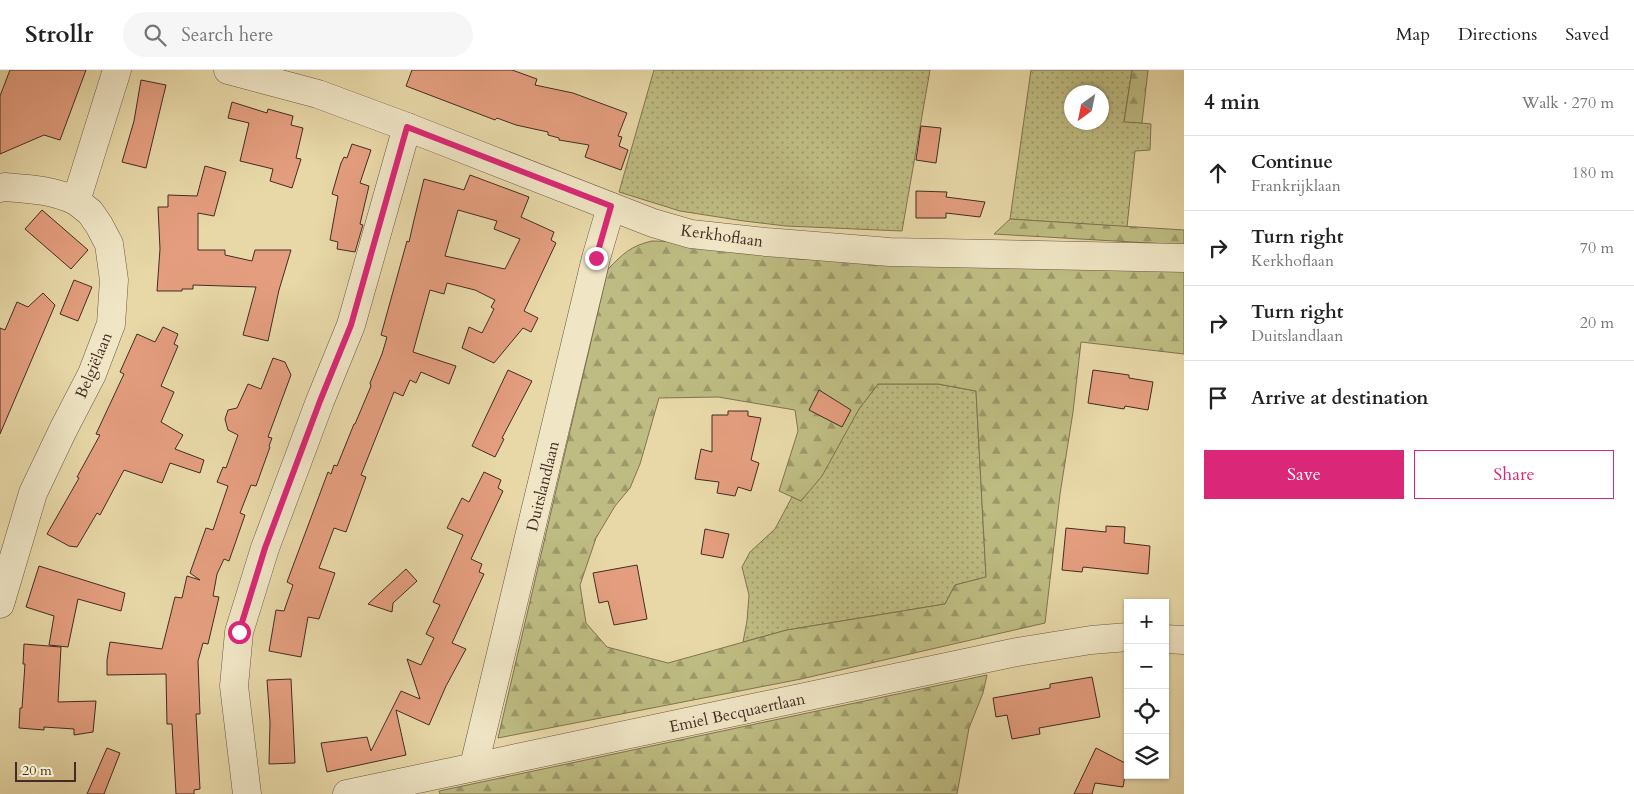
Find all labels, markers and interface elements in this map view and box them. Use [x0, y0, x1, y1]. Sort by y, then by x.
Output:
search box [123, 12, 473, 57]
text: Strollr [25, 18, 93, 51]
icon: search [141, 21, 169, 49]
text: Search here [181, 22, 273, 48]
text: Map [1396, 22, 1430, 47]
text: Directions [1458, 22, 1537, 47]
text: Saved [1565, 22, 1609, 47]
north arrow [1064, 85, 1109, 130]
text: 4 min [1204, 88, 1260, 117]
text: Walk · 270 m [1522, 92, 1614, 114]
text: Continue [1251, 149, 1333, 175]
icon: ahead [1204, 159, 1232, 187]
text: 180 m [1572, 162, 1614, 184]
text: Frankrijklaan [1251, 175, 1341, 197]
street label: Kerkhoflaan [679, 219, 765, 253]
text: Turn right [1251, 224, 1343, 250]
icon: right [1204, 234, 1232, 262]
text: 70 m [1580, 237, 1614, 259]
route end [585, 247, 608, 270]
text: Kerkhoflaan [1251, 250, 1334, 272]
text: Turn right [1251, 299, 1343, 325]
icon: right [1204, 309, 1232, 337]
text: 20 m [1580, 312, 1614, 334]
text: Duitslandlaan [1251, 325, 1343, 347]
street label: Belgiëlaan [70, 329, 118, 402]
icon: arrive [1204, 384, 1232, 412]
text: Arrive at destination [1251, 385, 1428, 411]
street label: Duitslandlaan [521, 439, 565, 534]
button: Save [1204, 450, 1404, 499]
button: Share [1414, 450, 1614, 499]
map controls [1124, 599, 1169, 779]
button: + [1124, 599, 1169, 644]
route start [228, 621, 251, 644]
button: − [1124, 644, 1169, 689]
street label: Emiel Becquaertlaan [667, 688, 807, 738]
button: locate [1124, 689, 1169, 734]
button: layers [1124, 734, 1169, 779]
scale bar [15, 759, 76, 782]
text: 20 m [22, 761, 52, 780]

